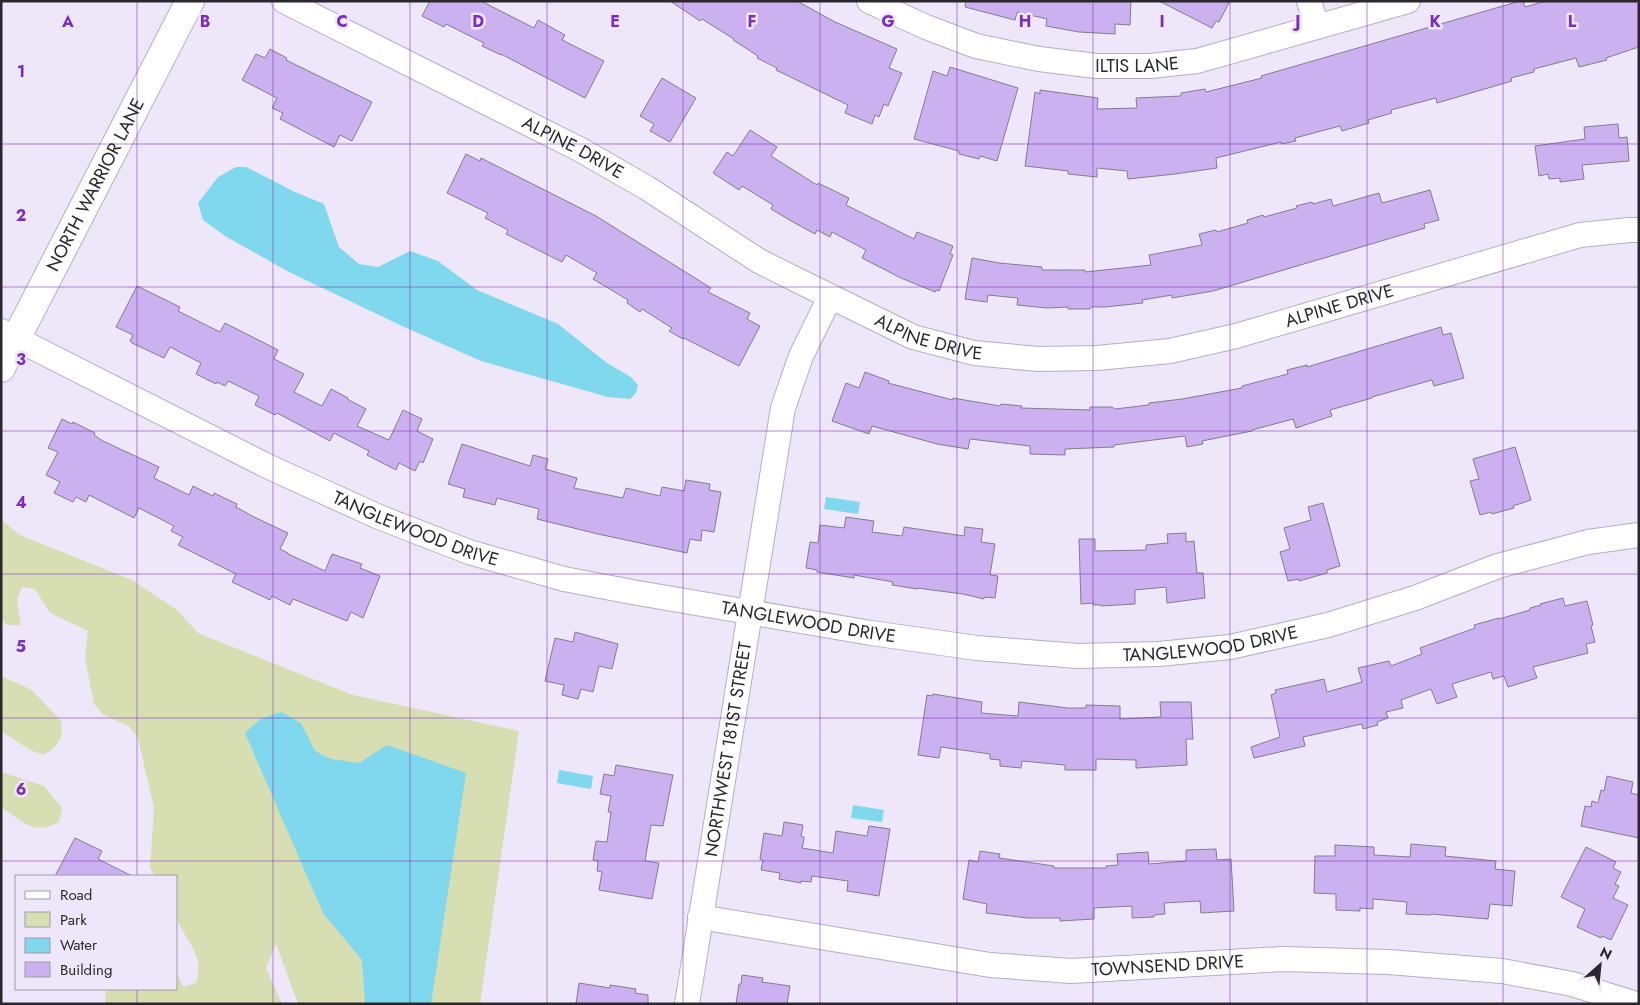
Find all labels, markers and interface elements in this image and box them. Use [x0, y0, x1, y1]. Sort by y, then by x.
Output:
text: A [61, 10, 74, 33]
text: B [200, 10, 210, 33]
text: C [336, 10, 348, 33]
text: D [472, 10, 484, 33]
text: E [610, 10, 620, 33]
text: F [748, 10, 756, 33]
text: G [881, 10, 895, 33]
text: H [1019, 10, 1031, 33]
text: I [1159, 10, 1165, 33]
text: J [1292, 10, 1301, 33]
text: K [1429, 10, 1441, 33]
text: L [1568, 10, 1577, 33]
street label: ILTIS LANE [1095, 50, 1180, 79]
text: 1 [17, 60, 25, 83]
street label: NORTH WARRIOR LANE [40, 94, 151, 276]
street label: ALPINE DRIVE [518, 110, 629, 185]
text: 2 [16, 204, 26, 227]
street label: ALPINE DRIVE [1282, 277, 1397, 334]
street label: ALPINE DRIVE [871, 307, 983, 367]
text: 3 [16, 348, 26, 371]
street label: TANGLEWOOD DRIVE [328, 485, 502, 573]
text: 4 [15, 491, 27, 514]
street label: TANGLEWOOD DRIVE [719, 595, 897, 649]
street label: TANGLEWOOD DRIVE [1123, 619, 1300, 668]
text: 5 [16, 635, 26, 658]
street label: NORTHWEST 181ST STREET [698, 639, 758, 859]
text: 6 [16, 778, 26, 801]
legend [15, 875, 178, 990]
text: Road [60, 884, 92, 906]
text: Park [60, 909, 87, 931]
text: Water [60, 934, 98, 956]
north arrow [1575, 940, 1625, 990]
text: N [1596, 942, 1615, 965]
street label: TOWNSEND DRIVE [1091, 948, 1245, 983]
text: Building [60, 959, 112, 981]

